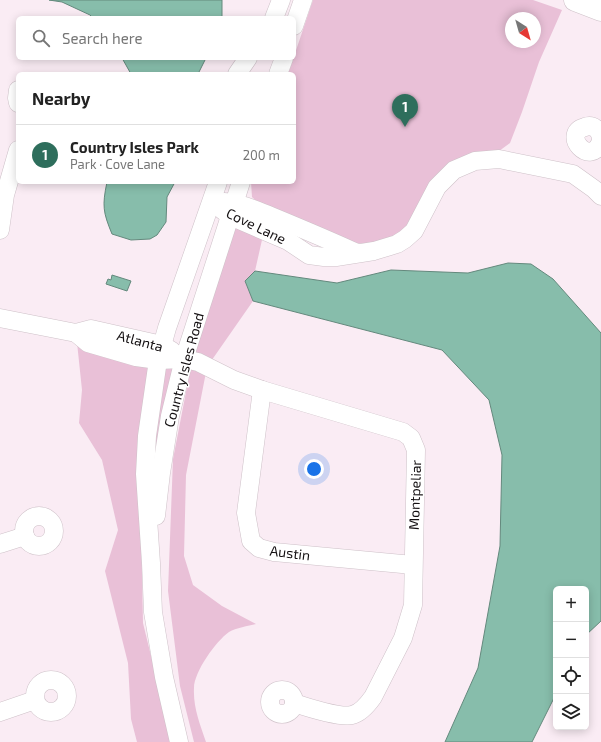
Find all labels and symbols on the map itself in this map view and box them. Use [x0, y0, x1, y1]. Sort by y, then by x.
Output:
north arrow [505, 12, 541, 48]
pin: 1 [392, 94, 418, 127]
street label: Cove Lane [224, 204, 289, 247]
street label: Country Isles Road [160, 311, 207, 429]
street label: Atlanta [115, 326, 165, 355]
your location [304, 459, 324, 479]
street label: Montpeliar [405, 459, 424, 530]
street label: Austin [269, 542, 311, 563]

